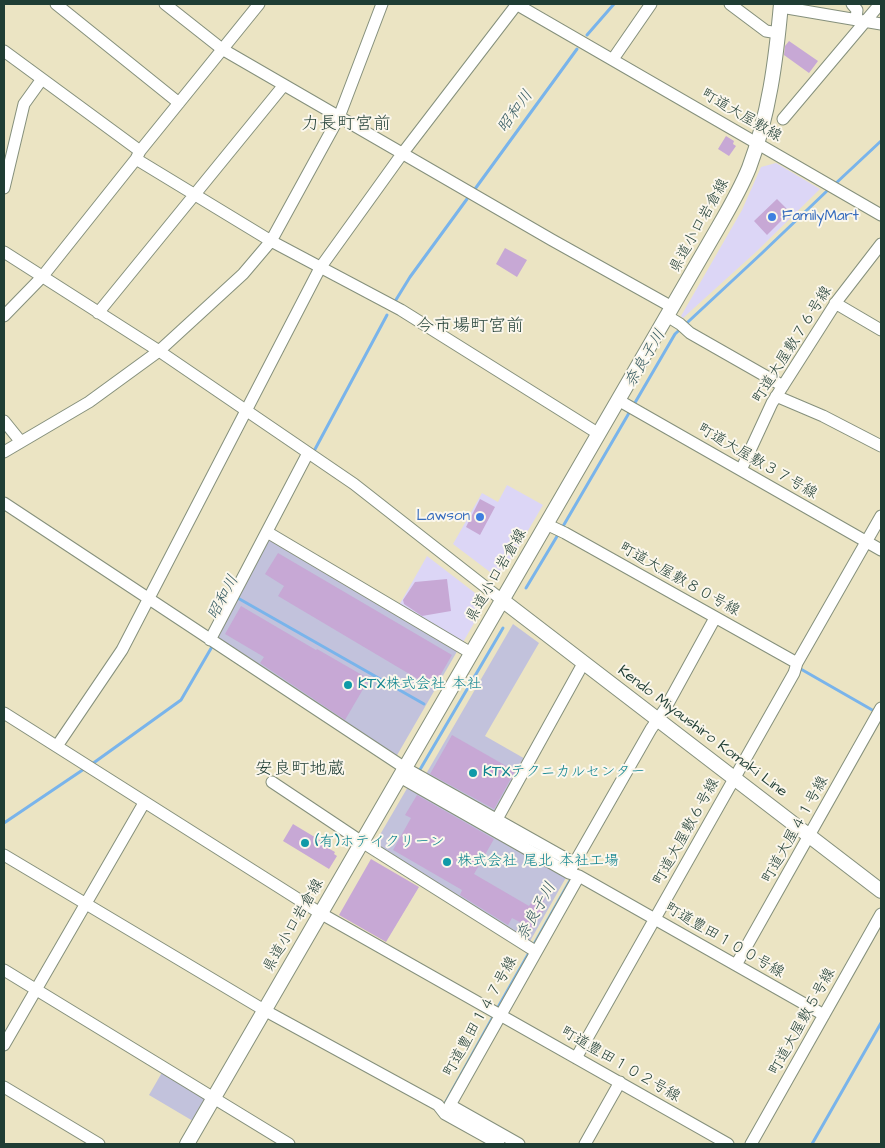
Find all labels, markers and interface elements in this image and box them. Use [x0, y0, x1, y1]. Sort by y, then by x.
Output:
street label: 町道大屋敷線 [698, 86, 784, 146]
water label: 昭和川 [494, 87, 538, 137]
district label: 力長町宮前 [301, 114, 391, 136]
street label: 県道小口岩倉線 [667, 176, 733, 276]
place label: FamilyMart [782, 208, 859, 226]
marker: FamilyMart [766, 211, 778, 223]
street label: 町道大屋敷７６号線 [750, 283, 836, 407]
district label: 今市場町宮前 [416, 316, 524, 338]
water label: 奈良子川 [621, 327, 671, 391]
street label: 町道大屋敷３７号線 [694, 420, 820, 504]
place label: Lawson [416, 508, 470, 526]
marker: Lawson [474, 511, 486, 523]
street label: 県道小口岩倉線 [463, 526, 531, 626]
street label: 町道大屋敷８０号線 [616, 539, 742, 621]
water label: 昭和川 [204, 572, 244, 624]
street label: Kendo Miyaushiro Komaki Line [614, 662, 790, 802]
place label: KTX株式会社 本社 [358, 676, 481, 694]
marker: KTX株式会社 本社 [342, 679, 354, 691]
district label: 安良町地蔵 [255, 759, 345, 781]
place label: KTXテクニカルセンター [483, 764, 645, 782]
marker: KTXテクニカルセンター [467, 767, 479, 779]
street label: 町道大屋４１号線 [759, 773, 833, 887]
street label: 町道大屋敷６号線 [650, 775, 724, 889]
place label: (有)ホテイクリーン [315, 834, 445, 852]
marker: (有)ホテイクリーン [299, 837, 311, 849]
place label: 株式会社 尾北 本社工場 [457, 853, 619, 871]
marker: 株式会社 尾北 本社工場 [441, 856, 453, 868]
street label: 県道小口岩倉線 [260, 876, 328, 976]
water label: 奈良子川 [513, 879, 561, 945]
street label: 町道豊田１００号線 [661, 899, 787, 983]
street label: 町道豊田１４７号線 [440, 954, 522, 1080]
street label: 町道大屋敷５号線 [766, 965, 840, 1079]
street label: 町道豊田１０２号線 [557, 1023, 683, 1107]

